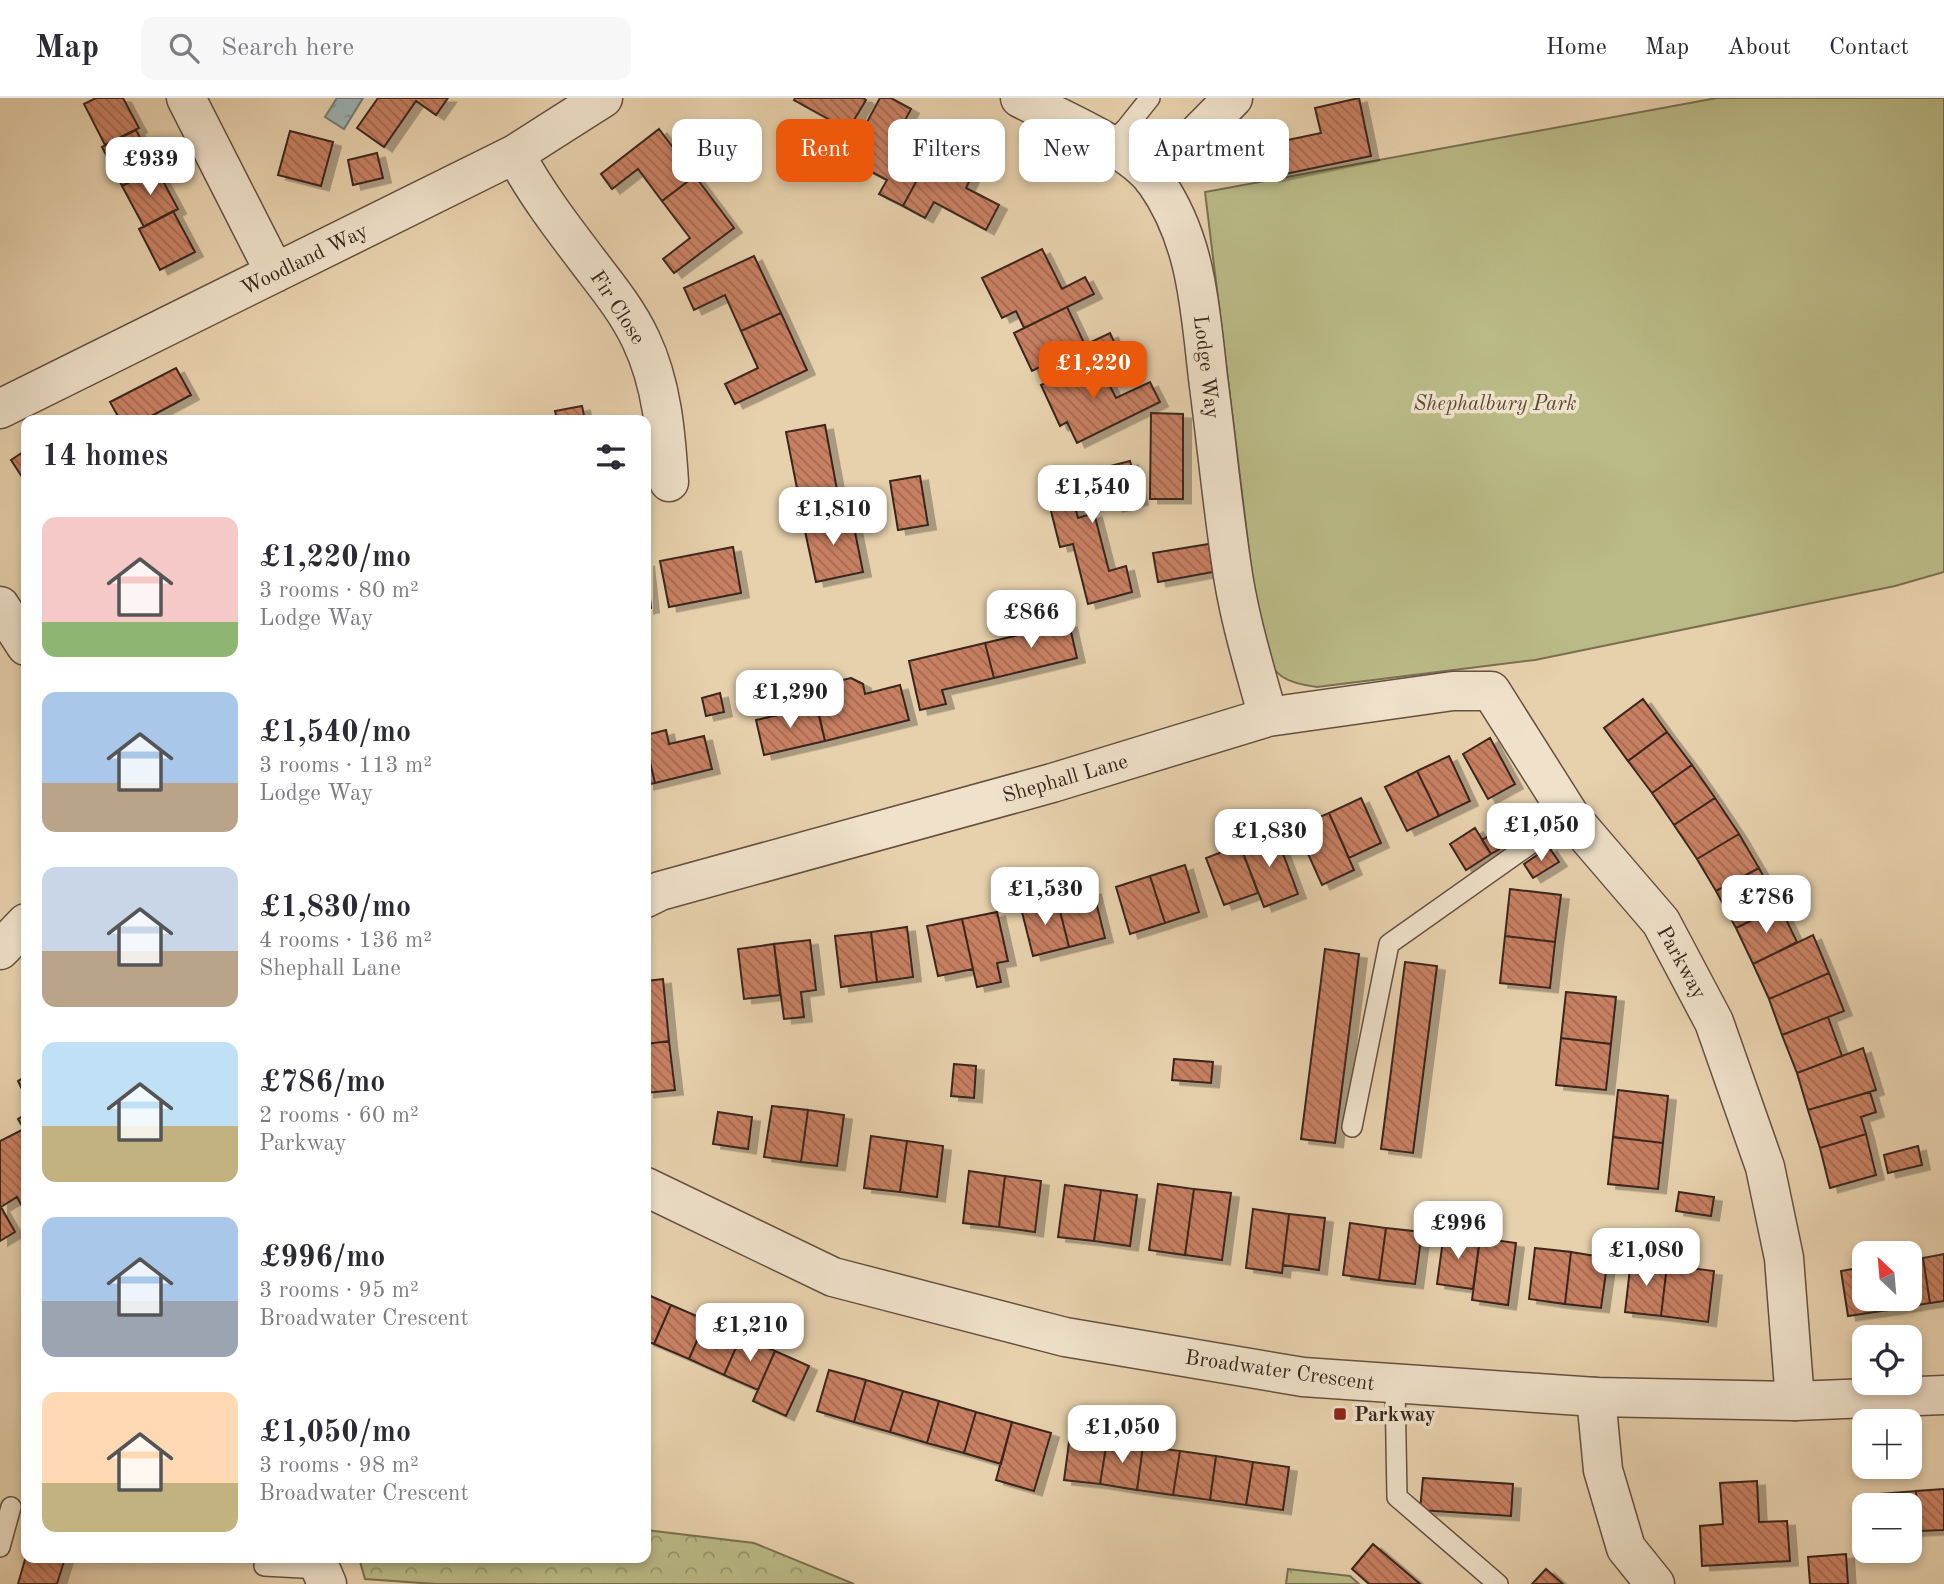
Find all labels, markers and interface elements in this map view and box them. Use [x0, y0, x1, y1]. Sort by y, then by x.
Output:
search box [141, 17, 631, 80]
icon: search [165, 29, 203, 67]
text: Map [35, 32, 99, 65]
text: Search here [221, 35, 354, 61]
text: Home [1546, 36, 1607, 60]
text: Map [1645, 36, 1689, 60]
text: About [1727, 36, 1791, 60]
text: Contact [1829, 36, 1909, 60]
chip: Buy [672, 119, 762, 182]
chip: Rent [776, 119, 874, 182]
chip: Filters [888, 119, 1005, 182]
chip: New [1019, 119, 1115, 182]
chip: Apartment [1129, 119, 1289, 182]
pin: £939 [109, 138, 191, 197]
text: £939 [122, 148, 178, 171]
street label: Woodland Way [238, 221, 371, 300]
street label: Fir Close [585, 267, 648, 348]
street label: Lodge Way [1189, 314, 1222, 420]
pin: £1,220 [1036, 342, 1150, 401]
text: £1,220 [1055, 352, 1131, 375]
park label: Shephalbury Park [1414, 394, 1576, 415]
icon: filters [592, 438, 630, 476]
text: 14 homes [42, 442, 168, 472]
pin: £1,540 [1035, 466, 1149, 525]
text: £1,540 [1054, 476, 1130, 499]
pin: £1,810 [776, 488, 890, 547]
text: £1,810 [795, 498, 871, 521]
text: £1,220/mo [259, 543, 411, 573]
icon: home [98, 545, 182, 629]
text: 3 rooms · 80 m² [259, 579, 419, 602]
pin: £866 [990, 590, 1072, 650]
text: £866 [1003, 601, 1059, 624]
text: Lodge Way [259, 607, 373, 630]
pin: £1,290 [733, 670, 847, 730]
text: £1,290 [752, 681, 828, 704]
text: £1,540/mo [259, 718, 411, 748]
icon: home [98, 720, 182, 804]
street label: Shephall Lane [1000, 752, 1131, 807]
text: 3 rooms · 113 m² [259, 754, 432, 777]
text: Lodge Way [259, 782, 373, 805]
pin: £1,050 [1484, 804, 1598, 863]
pin: £1,830 [1212, 810, 1326, 869]
text: £1,050 [1503, 814, 1579, 837]
text: £1,830 [1231, 820, 1307, 843]
pin: £1,530 [988, 868, 1102, 927]
pin: £786 [1725, 876, 1807, 935]
text: £1,530 [1007, 878, 1083, 901]
text: £786 [1738, 886, 1794, 909]
text: £1,830/mo [259, 893, 411, 923]
icon: home [98, 895, 182, 979]
street label: Parkway [1652, 923, 1709, 1003]
text: 4 rooms · 136 m² [259, 929, 432, 952]
text: Shephall Lane [259, 957, 401, 980]
text: £786/mo [259, 1068, 385, 1098]
icon: home [98, 1070, 182, 1154]
text: 2 rooms · 60 m² [259, 1104, 419, 1127]
text: Parkway [259, 1132, 347, 1155]
pin: £996 [1417, 1202, 1499, 1261]
text: £996 [1430, 1212, 1486, 1235]
pin: £1,080 [1589, 1228, 1703, 1288]
text: £1,080 [1608, 1239, 1684, 1262]
north arrow [1852, 1241, 1922, 1311]
map controls [1852, 1241, 1922, 1563]
text: £996/mo [259, 1243, 385, 1273]
icon: home [98, 1245, 182, 1329]
text: 3 rooms · 95 m² [259, 1279, 419, 1302]
pin: £1,210 [693, 1304, 807, 1363]
text: Broadwater Crescent [259, 1307, 469, 1330]
text: £1,210 [712, 1314, 788, 1337]
button: locate [1852, 1325, 1922, 1395]
street label: Broadwater Crescent [1184, 1348, 1376, 1395]
place label: Parkway [1354, 1405, 1436, 1426]
pin: £1,050 [1065, 1406, 1179, 1465]
marker: Parkway [1332, 1406, 1348, 1422]
button: + [1852, 1409, 1922, 1479]
text: £1,050 [1084, 1416, 1160, 1439]
text: £1,050/mo [259, 1418, 411, 1448]
icon: home [98, 1420, 182, 1504]
text: 3 rooms · 98 m² [259, 1454, 419, 1477]
text: Broadwater Crescent [259, 1482, 469, 1505]
button: − [1852, 1493, 1922, 1563]

